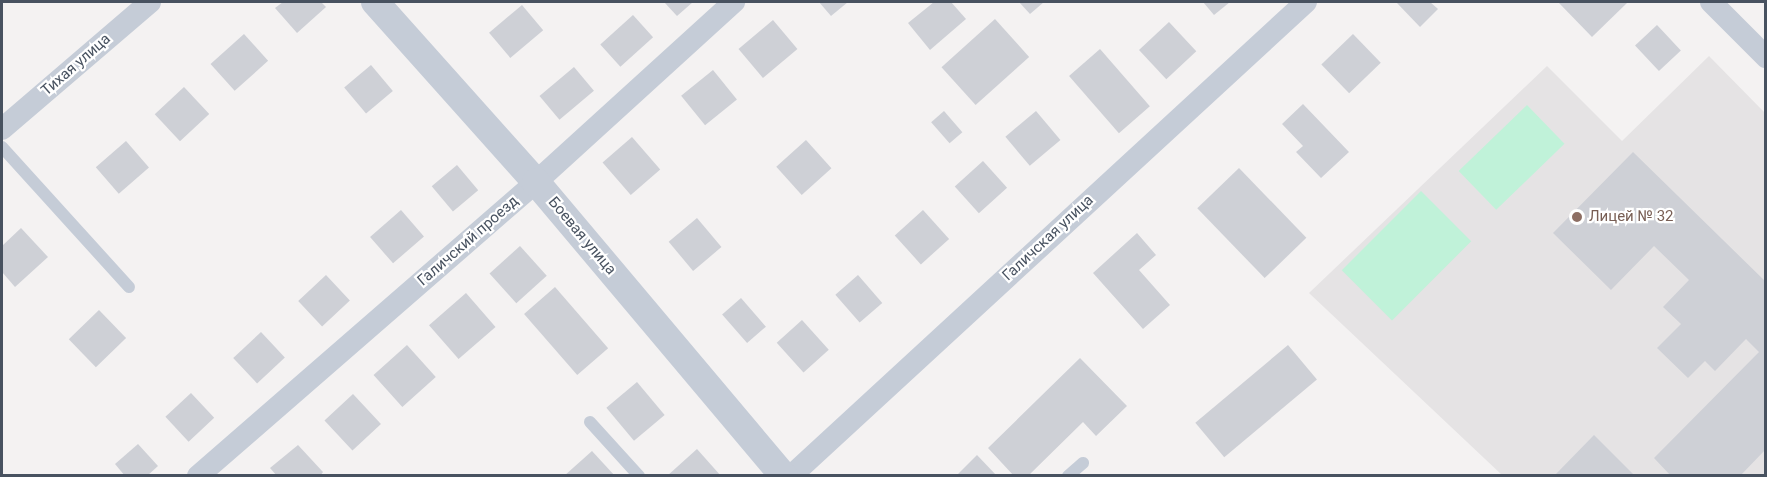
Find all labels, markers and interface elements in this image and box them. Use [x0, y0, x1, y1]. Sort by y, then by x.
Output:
street label: Тихая улица [38, 30, 114, 100]
street label: Галичская улица [999, 191, 1097, 285]
street label: Галичский проезд [414, 192, 522, 290]
street label: Боевая улица [544, 194, 620, 278]
place label: Лицей № 32 [1589, 208, 1674, 226]
marker: Лицей № 32 [1570, 210, 1584, 224]

